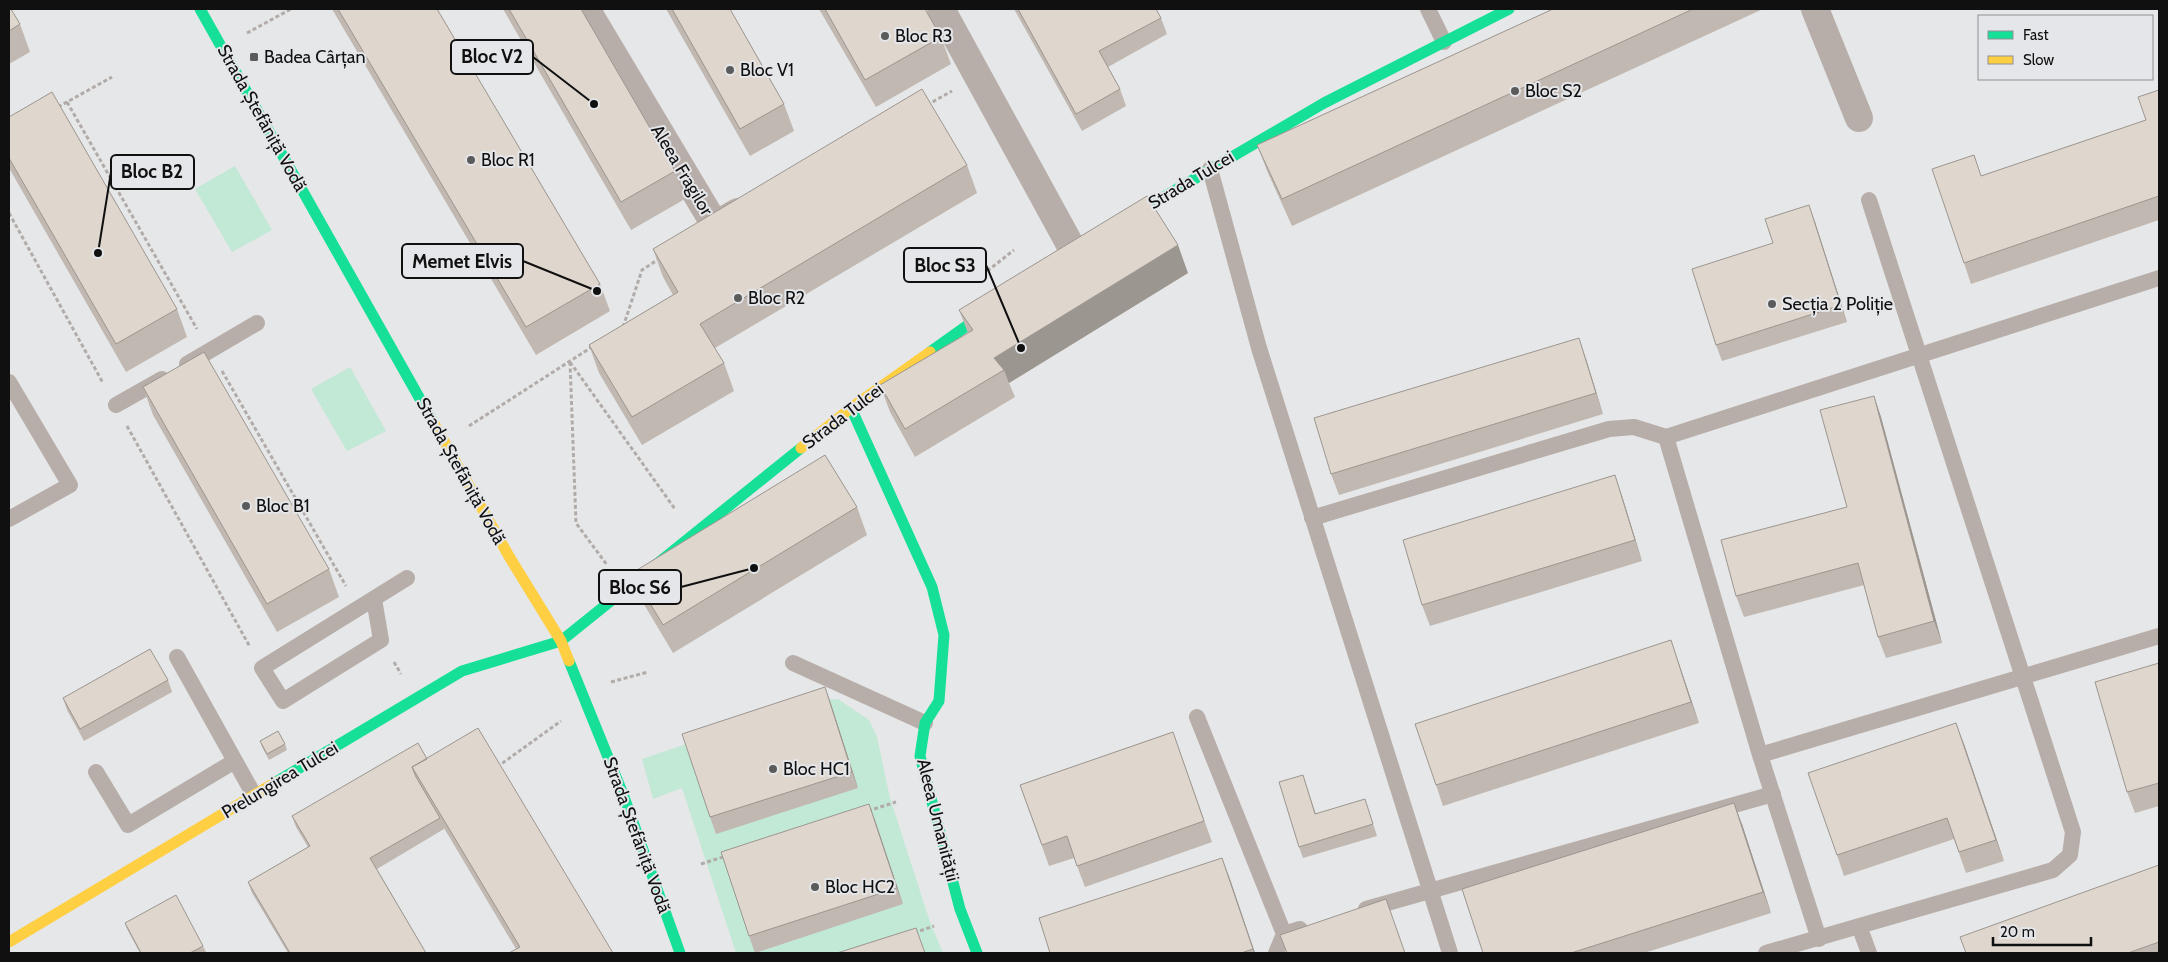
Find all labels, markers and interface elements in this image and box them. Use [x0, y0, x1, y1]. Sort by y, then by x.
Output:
legend [1978, 15, 2153, 80]
place label: Bloc R3 [895, 25, 953, 47]
text: Fast [2023, 26, 2048, 44]
marker: Bloc R3 [879, 30, 891, 42]
callout: Bloc V2 [451, 40, 533, 74]
street label: Strada Ștefăniță Vodă [212, 41, 312, 196]
text: Bloc V2 [461, 45, 523, 68]
place label: Badea Cârțan [264, 46, 365, 69]
marker: Badea Cârțan [248, 51, 260, 63]
text: Slow [2023, 51, 2054, 69]
place label: Bloc V1 [740, 59, 794, 81]
marker: Bloc V1 [724, 64, 736, 76]
place label: Bloc S2 [1525, 80, 1582, 102]
marker: Bloc S2 [1509, 85, 1521, 97]
street label: Aleea Fragilor [646, 121, 718, 220]
street label: Strada Tulcei [1144, 146, 1238, 214]
place label: Bloc R1 [481, 149, 535, 171]
marker: Bloc R1 [465, 154, 477, 166]
callout: Bloc B2 [111, 155, 194, 189]
text: Bloc B2 [121, 160, 183, 183]
callout: Memet Elvis [402, 244, 523, 278]
callout: Bloc S3 [904, 248, 986, 282]
text: Memet Elvis [412, 250, 512, 273]
text: Bloc S3 [914, 254, 976, 277]
place label: Bloc R2 [748, 287, 805, 309]
marker: Bloc R2 [732, 292, 744, 304]
place label: Secția 2 Poliție [1782, 293, 1893, 316]
marker: Secția 2 Poliție [1766, 298, 1778, 310]
street label: Strada Tulcei [798, 378, 888, 454]
street label: Strada Ștefăniță Vodă [411, 394, 511, 549]
place label: Bloc B1 [256, 495, 310, 517]
marker: Bloc B1 [240, 500, 252, 512]
callout: Bloc S6 [599, 570, 681, 604]
text: Bloc S6 [609, 576, 671, 599]
street label: Prelungirea Tulcei [218, 737, 342, 823]
street label: Strada Ștefăniță Vodă [598, 754, 676, 917]
street label: Aleea Umanității [911, 756, 964, 884]
place label: Bloc HC1 [783, 758, 850, 780]
marker: Bloc HC1 [767, 763, 779, 775]
place label: Bloc HC2 [825, 876, 895, 898]
marker: Bloc HC2 [809, 881, 821, 893]
scale bar [1993, 914, 2090, 946]
text: 20 m [2000, 923, 2035, 941]

